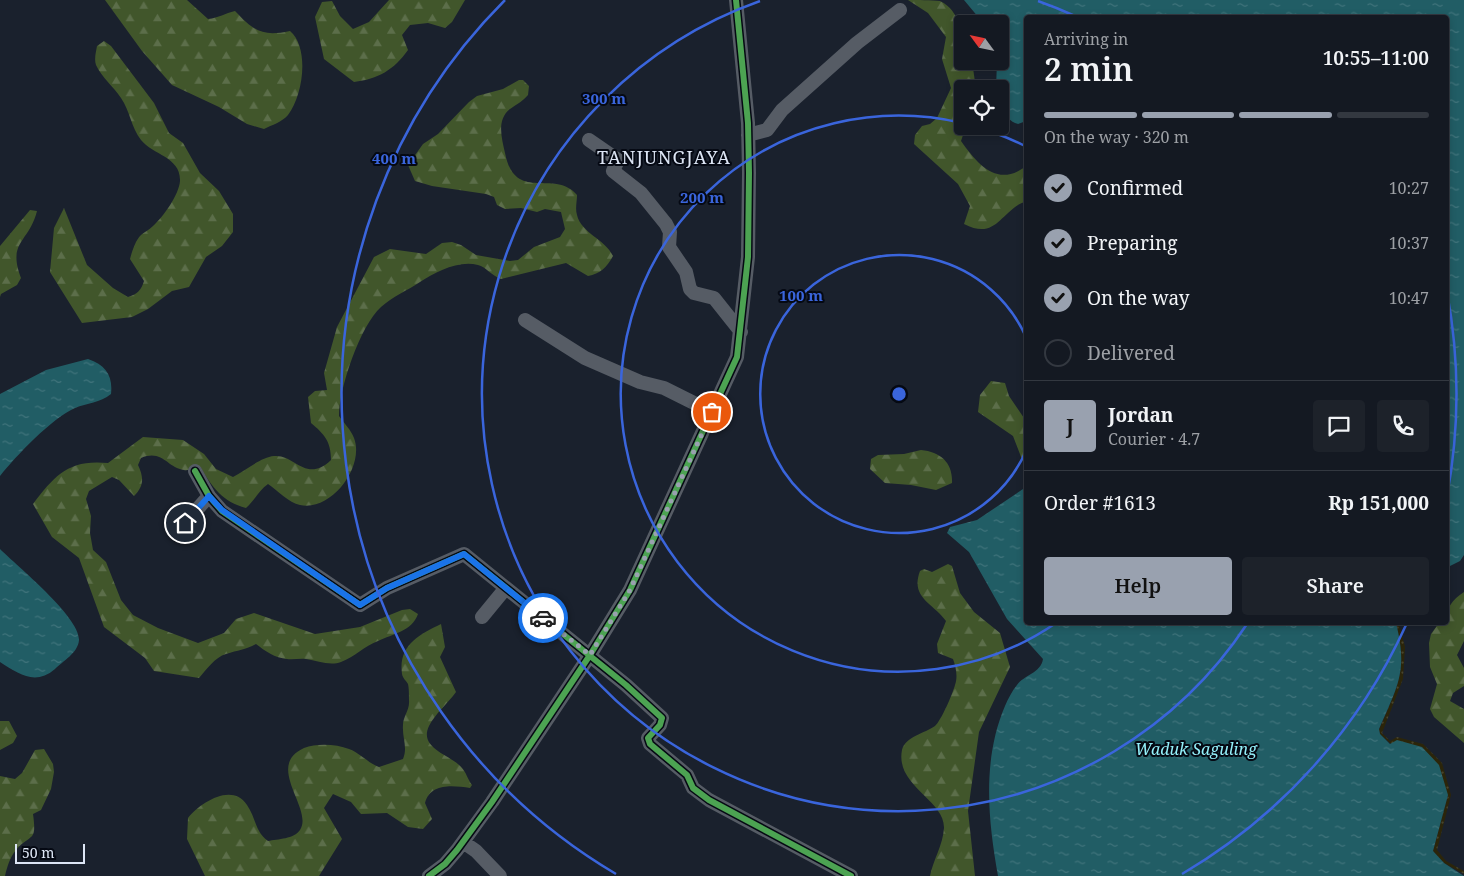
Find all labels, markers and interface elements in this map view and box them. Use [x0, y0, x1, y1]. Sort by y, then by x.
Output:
north arrow [954, 15, 1009, 70]
map controls [954, 15, 1009, 135]
text: Arriving in [1044, 28, 1128, 50]
text: 10:55–11:00 [1323, 45, 1429, 71]
text: 2 min [1044, 47, 1133, 90]
button: locate [954, 80, 1009, 135]
text: 300 m [582, 88, 626, 108]
text: On the way · 320 m [1044, 126, 1189, 148]
district label: TANJUNGJAYA [597, 145, 731, 169]
text: 400 m [372, 148, 416, 168]
icon: check [1044, 174, 1072, 202]
text: Confirmed [1087, 175, 1183, 201]
text: 10:27 [1389, 177, 1429, 199]
text: 200 m [680, 187, 724, 207]
icon: check [1044, 229, 1072, 257]
text: Preparing [1087, 230, 1177, 256]
text: 10:37 [1389, 232, 1429, 254]
icon: check [1044, 284, 1072, 312]
text: 100 m [779, 285, 823, 305]
text: On the way [1087, 285, 1190, 311]
text: 10:47 [1389, 287, 1429, 309]
text: Delivered [1087, 340, 1175, 366]
centre of rings [890, 385, 908, 403]
pin [691, 391, 733, 433]
icon: bag [698, 398, 726, 426]
button: chat [1313, 400, 1365, 452]
button: phone [1377, 400, 1429, 452]
text: Jordan [1108, 402, 1174, 428]
text: J [1066, 413, 1074, 439]
text: Courier · 4.7 [1108, 428, 1200, 450]
text: Order #1613 [1044, 490, 1156, 516]
text: Rp 151,000 [1328, 490, 1429, 516]
pin [164, 502, 206, 544]
icon: home [171, 509, 199, 537]
button: Help [1044, 557, 1232, 615]
button: Share [1242, 557, 1429, 615]
courier [518, 593, 568, 643]
icon: car [529, 604, 557, 632]
water label: Waduk Saguling [1135, 738, 1258, 760]
scale bar [15, 841, 85, 864]
text: 50 m [22, 843, 55, 862]

